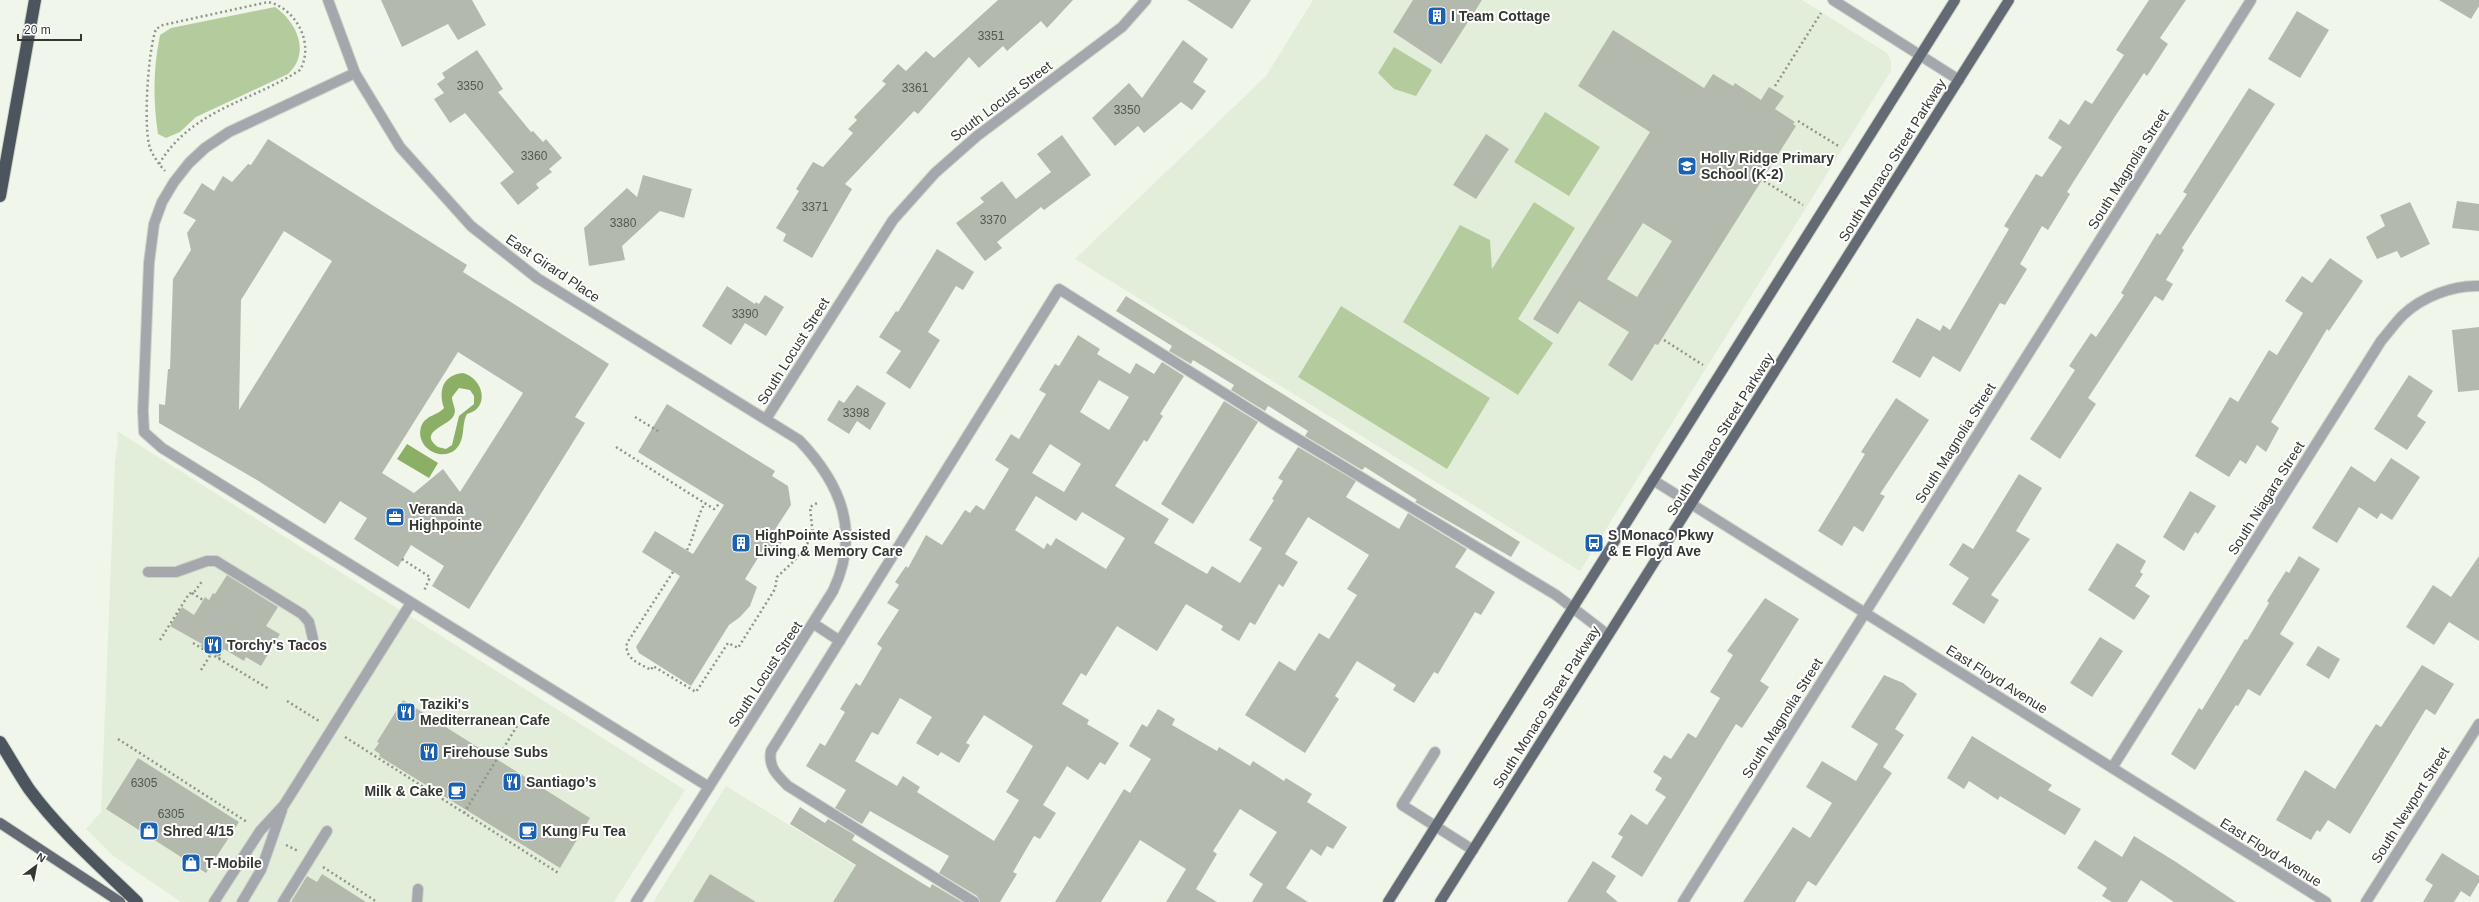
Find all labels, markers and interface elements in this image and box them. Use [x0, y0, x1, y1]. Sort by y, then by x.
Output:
building icon: I Team Cottage [1426, 5, 1448, 27]
place label: I Team Cottage [1451, 8, 1551, 24]
scale bar [18, 16, 81, 42]
text: 20 m [24, 23, 51, 37]
house number: 3351 [978, 29, 1005, 43]
street label: South Locust Street [947, 58, 1055, 144]
street label: South Monaco Street Parkway [1835, 76, 1949, 244]
house number: 3350 [457, 79, 484, 93]
house number: 3361 [902, 81, 929, 95]
house number: 3350 [1114, 103, 1141, 117]
street label: South Magnolia Street [2085, 106, 2172, 232]
house number: 3360 [521, 149, 548, 163]
place label: Holly Ridge Primary School (K-2) [1701, 150, 1834, 182]
school or university icon: Holly Ridge Primary School (K-2) [1676, 155, 1698, 177]
house number: 3371 [802, 200, 829, 214]
house number: 3370 [980, 213, 1007, 227]
house number: 3380 [610, 216, 637, 230]
street label: East Girard Place [503, 231, 603, 305]
street label: South Locust Street [754, 295, 832, 407]
house number: 3390 [732, 307, 759, 321]
street label: South Monaco Street Parkway [1663, 350, 1777, 518]
street label: South Magnolia Street [1912, 380, 1999, 506]
house number: 3398 [843, 406, 870, 420]
street label: South Niagara Street [2225, 438, 2307, 558]
place label: Veranda Highpointe [409, 501, 482, 533]
office icon: Veranda Highpointe [384, 506, 406, 528]
place label: HighPointe Assisted Living & Memory Care [755, 527, 903, 559]
place label: S Monaco Pkwy & E Floyd Ave [1608, 527, 1714, 559]
building icon: HighPointe Assisted Living & Memory Care [730, 532, 752, 554]
bus stop icon: S Monaco Pkwy & E Floyd Ave [1583, 532, 1605, 554]
street label: South Locust Street [725, 618, 805, 730]
street label: South Monaco Street Parkway [1489, 623, 1603, 791]
restaurant icon: Torchy's Tacos [202, 634, 224, 656]
place label: Torchy's Tacos [227, 637, 327, 653]
street label: East Floyd Avenue [1943, 641, 2051, 717]
street label: South Magnolia Street [1739, 655, 1826, 781]
place label: Taziki's Mediterranean Cafe [420, 696, 550, 728]
restaurant icon: Taziki's Mediterranean Cafe [395, 701, 417, 723]
restaurant icon: Firehouse Subs [418, 741, 440, 763]
place label: Firehouse Subs [443, 744, 548, 760]
street label: South Newport Street [2368, 744, 2452, 866]
restaurant icon: Santiago’s [501, 771, 523, 793]
place label: Santiago’s [526, 774, 596, 790]
house number: 6305 [131, 776, 158, 790]
cafe icon: Milk & Cake [446, 780, 468, 802]
place label: Milk & Cake [364, 783, 443, 799]
house number: 6305 [158, 807, 185, 821]
street label: East Floyd Avenue [2217, 814, 2325, 890]
shop icon: Shred 4/15 [138, 820, 160, 842]
cafe icon: Kung Fu Tea [517, 820, 539, 842]
place label: Shred 4/15 [163, 823, 234, 839]
place label: Kung Fu Tea [542, 823, 626, 839]
north arrow [16, 846, 56, 886]
text: N [35, 850, 48, 865]
shop icon: T-Mobile [180, 852, 202, 874]
place label: T-Mobile [205, 855, 262, 871]

